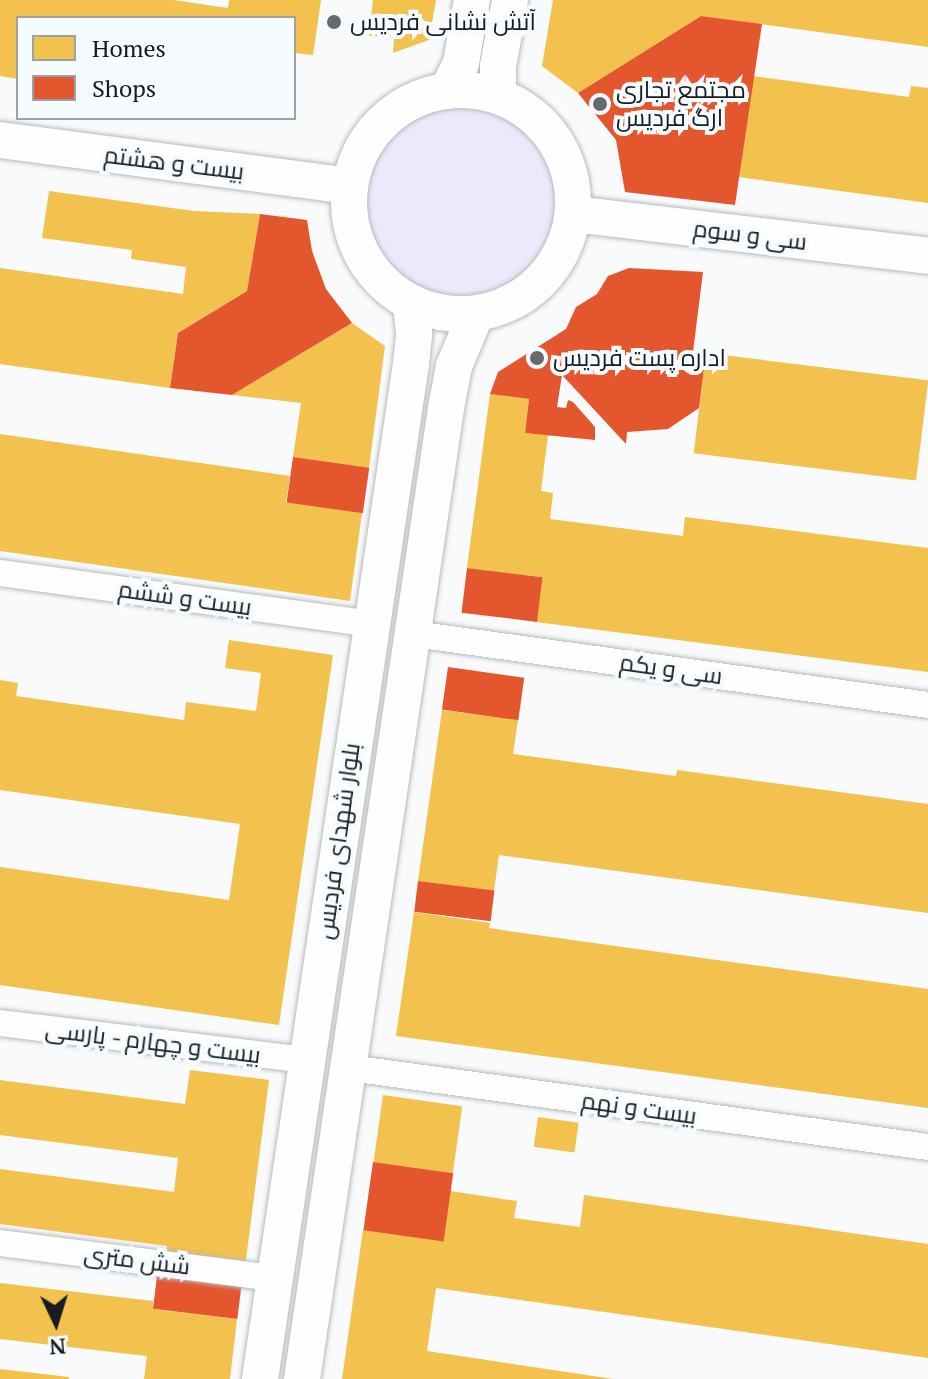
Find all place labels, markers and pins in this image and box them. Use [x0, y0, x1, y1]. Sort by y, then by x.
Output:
place label: آتش نشانی فردیس [350, 8, 536, 36]
marker: آتش نشانی فردیس [325, 13, 343, 31]
place label: مجتمع تجاری ارگ فردیس [616, 76, 746, 132]
marker: مجتمع تجاری ارگ فردیس [591, 95, 609, 113]
place label: اداره پست فردیس [553, 344, 726, 372]
marker: اداره پست فردیس [528, 349, 546, 367]

